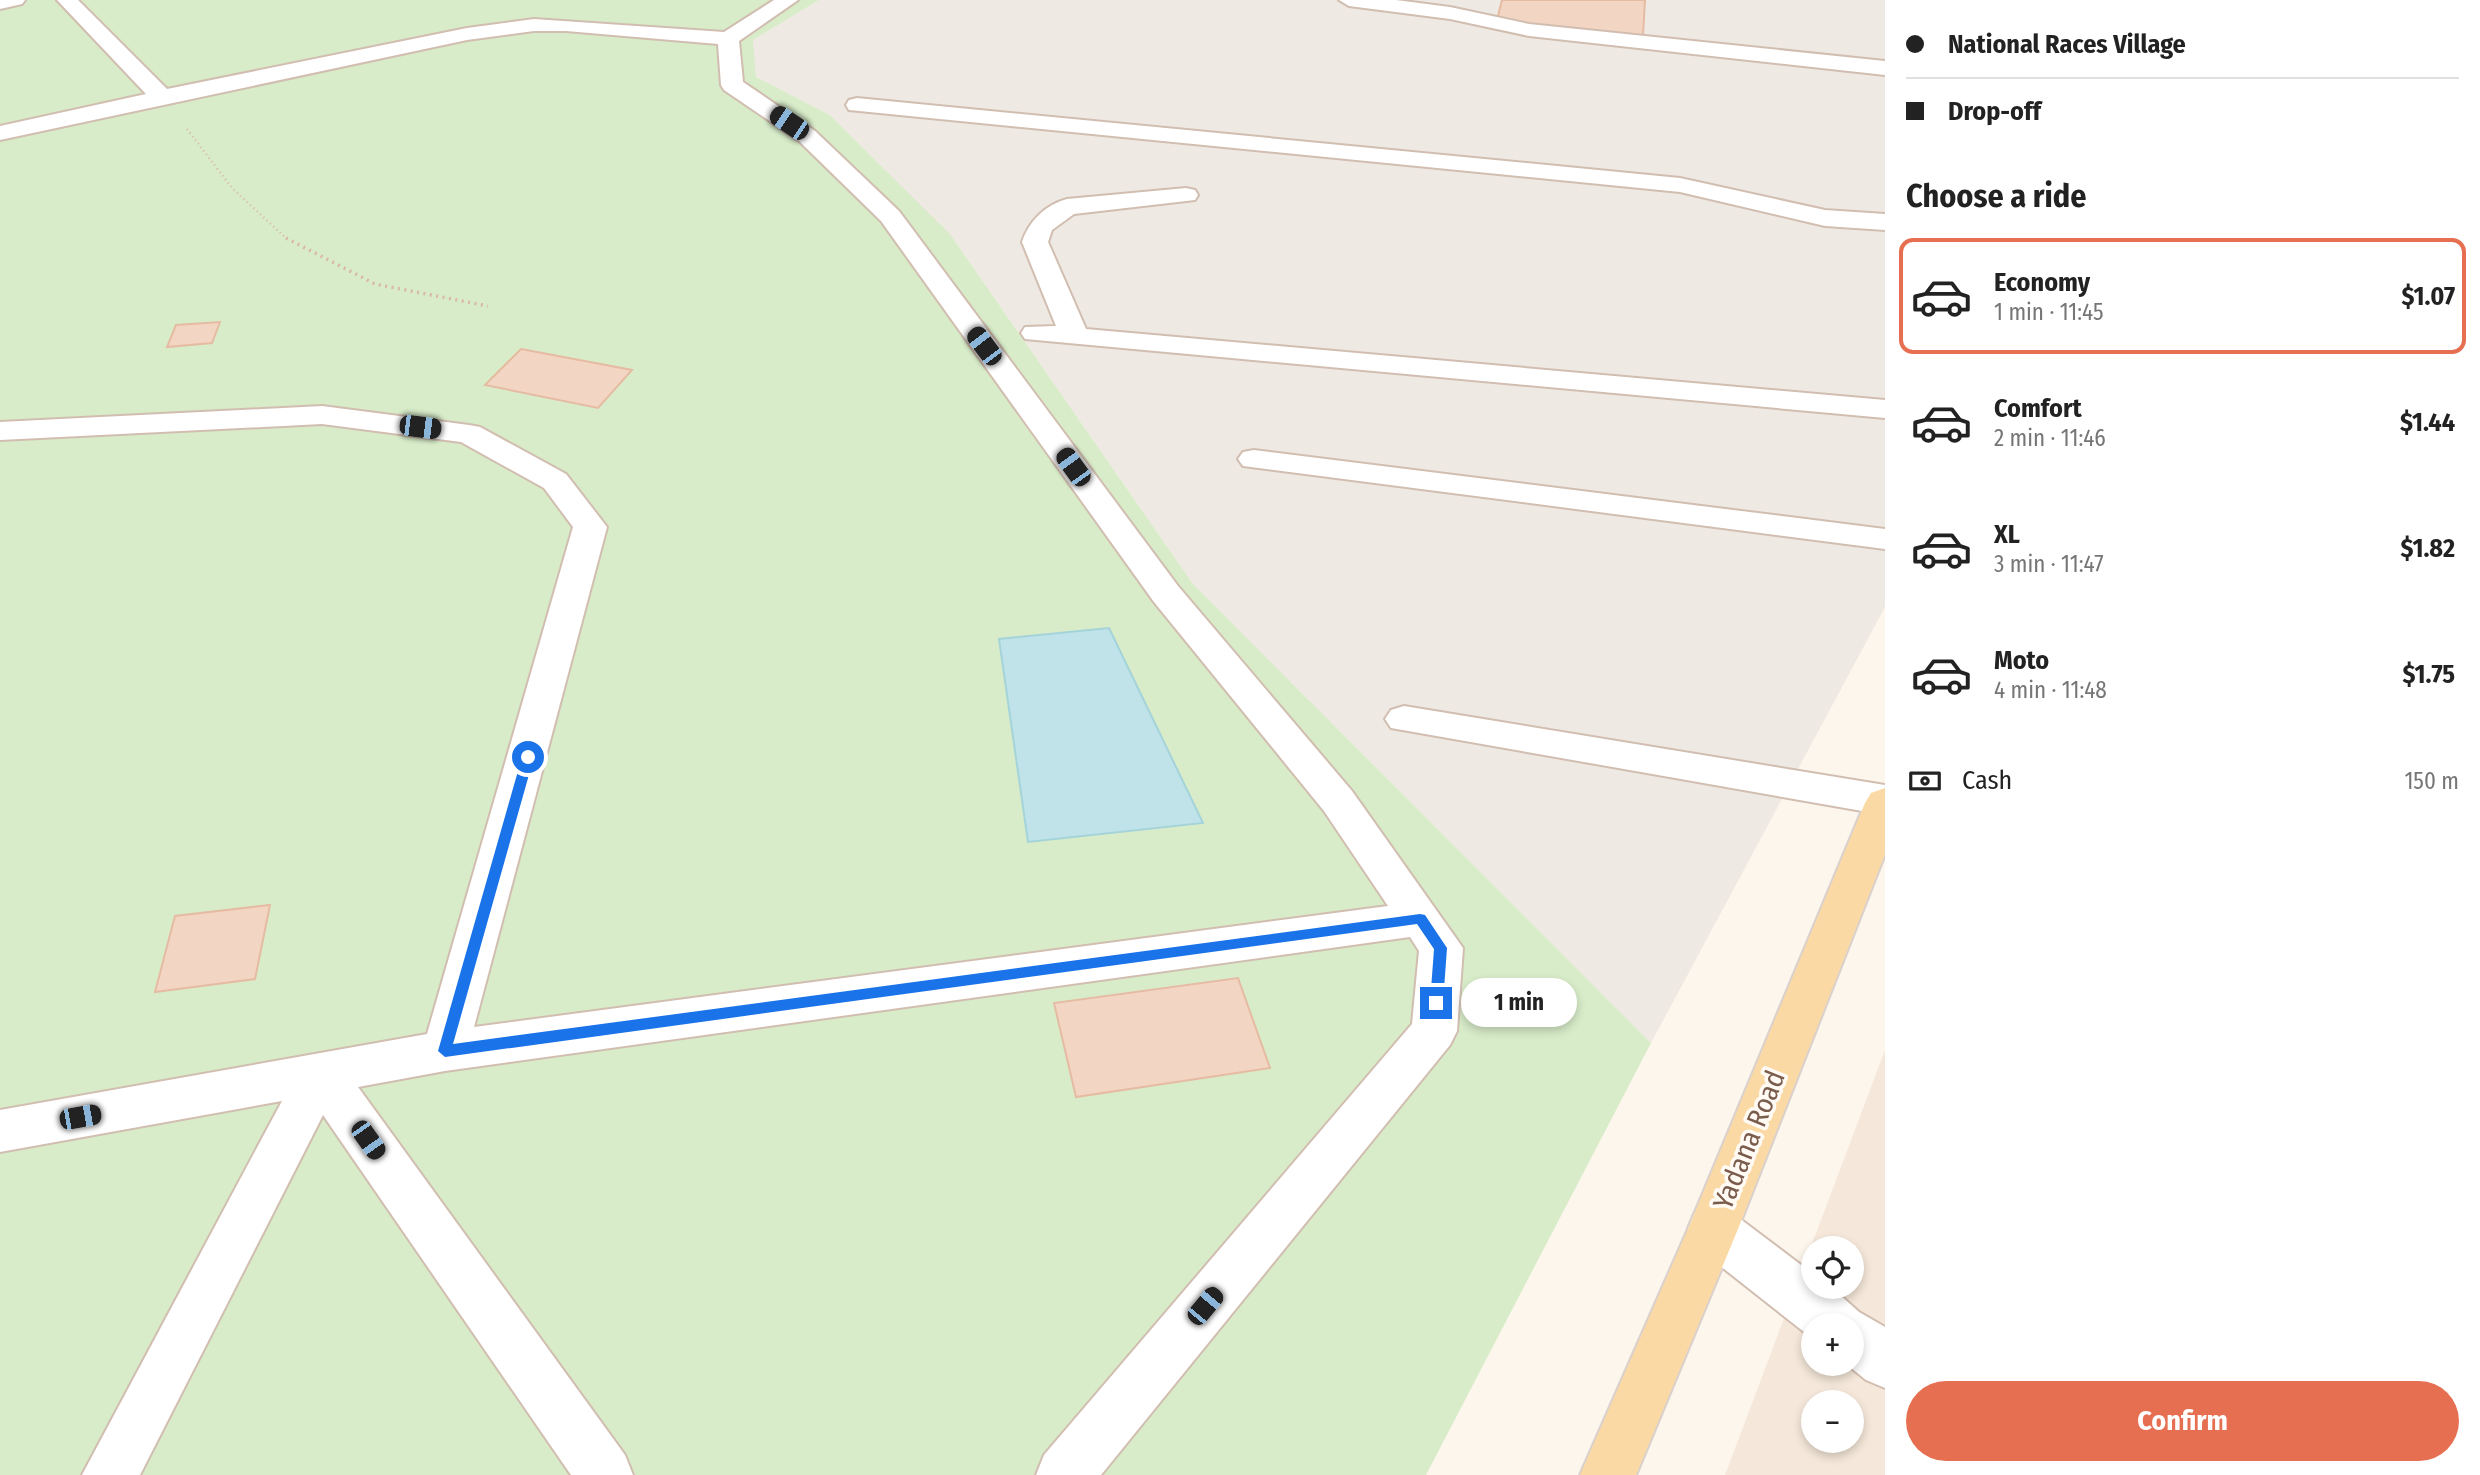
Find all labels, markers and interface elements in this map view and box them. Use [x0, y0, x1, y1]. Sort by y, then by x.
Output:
text: National Races Village [1948, 29, 2186, 60]
text: Drop-off [1948, 96, 2041, 127]
car [766, 103, 813, 143]
text: Choose a ride [1906, 177, 2087, 215]
icon: car [1910, 265, 1973, 328]
text: Economy [1994, 267, 2090, 298]
text: $1.07 [2402, 281, 2455, 312]
text: 1 min · 11:45 [1994, 298, 2104, 326]
car [963, 323, 1006, 369]
icon: car [1910, 391, 1973, 454]
text: Comfort [1994, 393, 2082, 424]
text: $1.44 [2400, 407, 2455, 438]
car [398, 414, 443, 440]
text: 2 min · 11:46 [1994, 424, 2106, 452]
car [1053, 444, 1094, 490]
icon: car [1910, 517, 1973, 580]
text: XL [1994, 519, 2020, 550]
text: $1.82 [2400, 533, 2455, 564]
text: 3 min · 11:47 [1994, 550, 2103, 578]
icon: car [1910, 643, 1973, 706]
text: Moto [1994, 645, 2049, 676]
text: $1.75 [2402, 659, 2455, 690]
text: 4 min · 11:48 [1994, 676, 2107, 704]
route start [512, 741, 544, 773]
icon: cash [1906, 762, 1944, 800]
text: Cash [1962, 765, 2012, 796]
text: 150 m [2404, 767, 2459, 795]
callout: 1 min [1460, 978, 1576, 1028]
route end [1420, 987, 1452, 1019]
text: 1 min [1494, 988, 1544, 1016]
street label: Yadana Road [1706, 1066, 1792, 1214]
car [58, 1103, 103, 1131]
car [348, 1117, 389, 1163]
map controls [1801, 1236, 1864, 1453]
button: locate [1801, 1236, 1864, 1299]
car [1184, 1283, 1227, 1329]
button: + [1801, 1313, 1864, 1376]
button: Confirm [1906, 1381, 2459, 1461]
button: − [1801, 1390, 1864, 1453]

